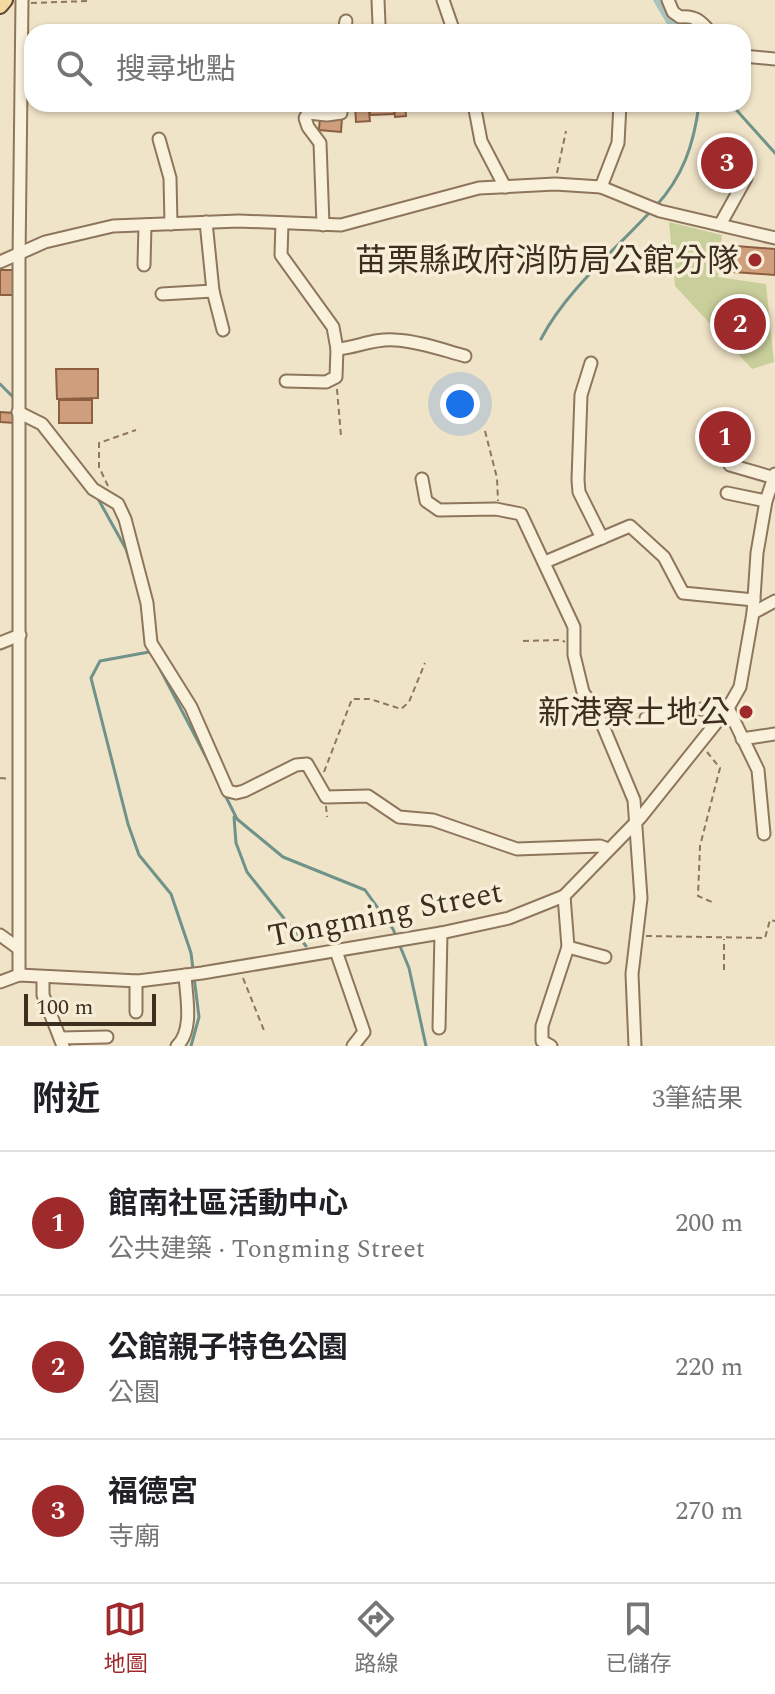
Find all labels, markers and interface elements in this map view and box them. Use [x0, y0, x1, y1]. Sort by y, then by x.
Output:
search box [24, 24, 751, 112]
icon: search [52, 46, 96, 90]
text: 搜尋地點 [116, 47, 236, 93]
pin: 3 [701, 133, 753, 193]
place label: 苗栗縣政府消防局公館分隊 [355, 237, 739, 286]
marker: 苗栗縣政府消防局公館分隊 [746, 251, 764, 269]
pin: 2 [714, 294, 766, 354]
your location [440, 384, 480, 424]
pin: 1 [699, 407, 751, 467]
place label: 新港寮土地公 [538, 689, 730, 738]
marker: 新港寮土地公 [737, 703, 755, 721]
street label: Tongming Street [264, 868, 507, 961]
scale bar [24, 990, 156, 1026]
text: 100 m [36, 991, 93, 1024]
text: 附近 [32, 1074, 100, 1126]
text: 3筆結果 [652, 1079, 743, 1119]
text: 館南社區活動中心 [108, 1181, 348, 1227]
text: 1 [51, 1203, 65, 1243]
text: 200 m [675, 1203, 743, 1243]
text: 公共建築 · Tongming Street [108, 1229, 425, 1269]
text: 公館親子特色公園 [108, 1325, 348, 1371]
text: 2 [51, 1347, 65, 1387]
text: 220 m [675, 1347, 743, 1387]
text: 公園 [108, 1373, 160, 1413]
text: 福德宮 [108, 1469, 198, 1515]
text: 3 [51, 1491, 65, 1531]
text: 270 m [675, 1491, 743, 1531]
text: 寺廟 [108, 1517, 160, 1557]
tab: 地圖 [103, 1597, 148, 1681]
tab: 路線 [354, 1597, 399, 1681]
tab: 已儲存 [605, 1597, 672, 1681]

